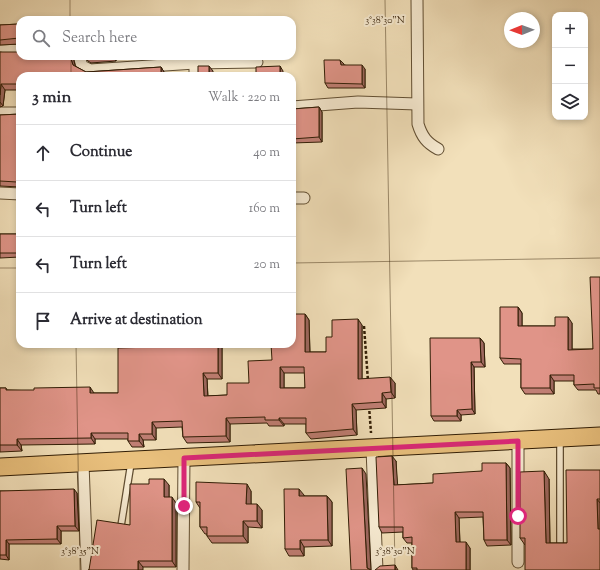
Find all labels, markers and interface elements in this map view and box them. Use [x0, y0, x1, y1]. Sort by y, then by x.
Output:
north arrow [504, 12, 540, 48]
map controls [552, 12, 588, 120]
button: + [552, 12, 588, 48]
text: 3°38'30"N [365, 13, 405, 28]
search box [16, 16, 296, 60]
icon: search [30, 27, 52, 49]
text: Search here [62, 28, 137, 49]
button: − [552, 48, 588, 84]
button: layers [552, 84, 588, 120]
text: 3 min [32, 86, 71, 110]
text: Walk · 220 m [208, 89, 280, 107]
icon: ahead [32, 142, 54, 164]
text: Continue [70, 142, 132, 163]
text: 40 m [253, 144, 280, 162]
icon: left [32, 198, 54, 220]
text: Turn left [70, 198, 127, 219]
text: 160 m [249, 200, 280, 218]
icon: left [32, 254, 54, 276]
text: Turn left [70, 254, 127, 275]
text: 20 m [254, 256, 280, 274]
icon: arrive [32, 310, 54, 332]
text: Arrive at destination [70, 310, 203, 331]
route end [175, 497, 193, 515]
route start [509, 507, 527, 525]
text: 3°38'35"N [61, 544, 99, 559]
text: 3°38'30"N [375, 544, 415, 559]

